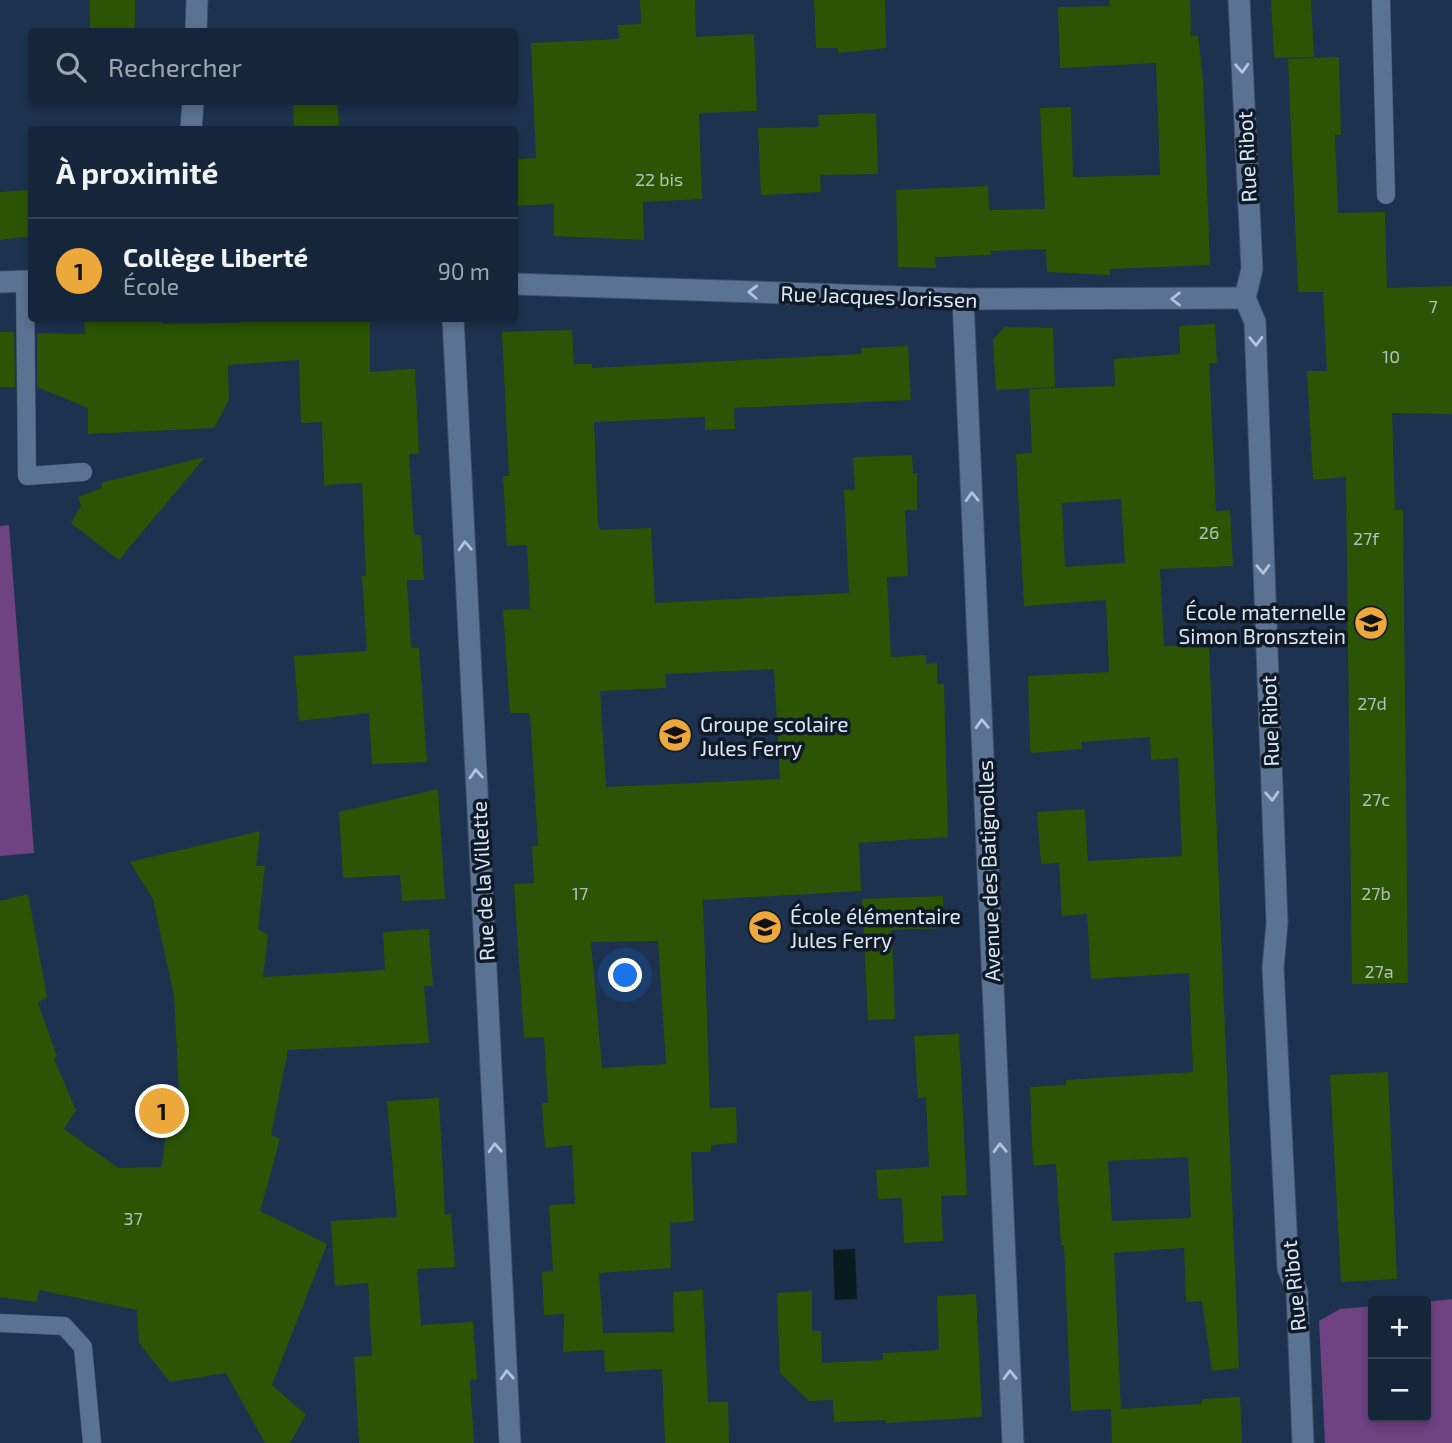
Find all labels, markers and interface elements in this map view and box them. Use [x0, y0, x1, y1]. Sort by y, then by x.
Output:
search box [28, 28, 518, 105]
icon: search [52, 48, 90, 86]
text: Rechercher [108, 51, 242, 82]
one-way arrow [1234, 63, 1249, 74]
street label: Rue Ribot [1231, 111, 1261, 203]
text: À proximité [56, 154, 218, 190]
house number: 22 bis [635, 168, 683, 190]
text: Collège Liberté [123, 241, 308, 272]
text: 1 [74, 257, 84, 285]
text: 90 m [438, 257, 490, 285]
text: École [123, 272, 179, 300]
street label: Rue Jacques Jorissen [780, 280, 978, 312]
one-way arrow [747, 284, 758, 299]
one-way arrow [1171, 291, 1181, 307]
house number: 7 [1428, 295, 1438, 317]
one-way arrow [1248, 336, 1263, 347]
house number: 10 [1382, 345, 1400, 367]
one-way arrow [965, 491, 980, 502]
house number: 26 [1199, 521, 1219, 543]
house number: 27f [1353, 527, 1380, 549]
one-way arrow [457, 541, 472, 552]
one-way arrow [1256, 564, 1271, 575]
place label: École maternelle Simon Bronsztein [1178, 599, 1346, 648]
school or university icon: École maternelle Simon Bronsztein [1352, 604, 1390, 642]
street label: Rue Ribot [1255, 675, 1283, 767]
house number: 27d [1357, 692, 1387, 714]
place label: Groupe scolaire Jules Ferry [700, 711, 848, 760]
school or university icon: Groupe scolaire Jules Ferry [656, 716, 694, 754]
one-way arrow [974, 719, 989, 730]
street label: Avenue des Batignolles [972, 760, 1004, 982]
one-way arrow [469, 768, 484, 779]
house number: 27c [1362, 788, 1390, 810]
one-way arrow [1264, 791, 1279, 802]
street label: Rue de la Villette [465, 801, 499, 961]
house number: 17 [572, 882, 588, 904]
house number: 27b [1361, 882, 1391, 904]
place label: École élémentaire Jules Ferry [790, 903, 961, 952]
school or university icon: École élémentaire Jules Ferry [746, 908, 784, 946]
your location [608, 958, 642, 992]
house number: 27a [1364, 960, 1394, 982]
pin: 1 [139, 1085, 185, 1137]
one-way arrow [488, 1142, 503, 1153]
one-way arrow [993, 1142, 1008, 1153]
house number: 37 [123, 1207, 143, 1229]
street label: Rue Ribot [1276, 1239, 1310, 1333]
map controls [1368, 1296, 1431, 1422]
button: + [1368, 1296, 1431, 1359]
button: − [1368, 1359, 1431, 1422]
one-way arrow [500, 1369, 515, 1380]
one-way arrow [1003, 1369, 1018, 1380]

